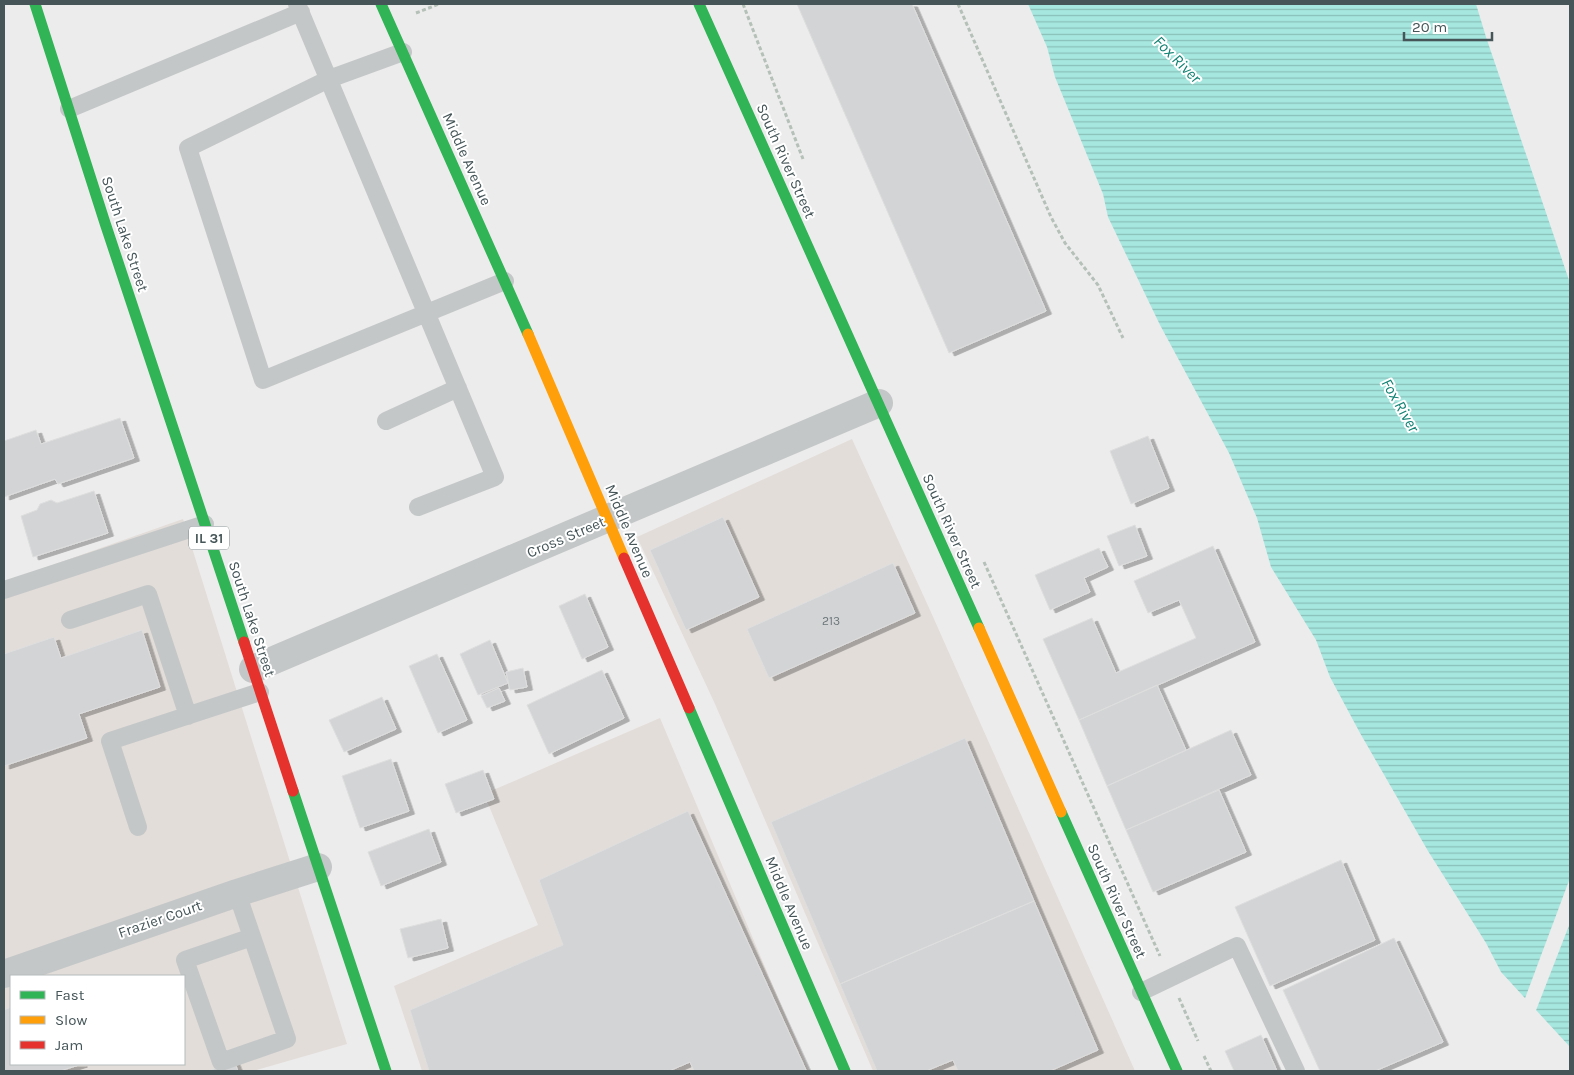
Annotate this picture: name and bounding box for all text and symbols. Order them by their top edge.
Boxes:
scale bar [1404,10,1492,42]
text: 20 m [1412,18,1447,36]
water label: Fox River [1150,32,1206,87]
street label: South River Street [753,101,820,221]
street label: Middle Avenue [438,110,496,208]
street label: South Lake Street [98,174,152,295]
water label: Fox River [1378,375,1424,436]
street label: South River Street [919,471,986,591]
street label: Middle Avenue [601,482,657,580]
street label: Cross Street [524,512,608,562]
road number: IL 31 [189,526,229,550]
street label: South Lake Street [225,559,279,680]
house number: 213 [822,614,840,628]
street label: South River Street [1084,841,1151,961]
street label: Middle Avenue [761,854,817,952]
street label: Frazier Court [116,896,205,942]
legend [10,975,185,1065]
text: Fast [55,986,85,1004]
text: Slow [55,1011,87,1029]
text: Jam [55,1036,83,1054]

